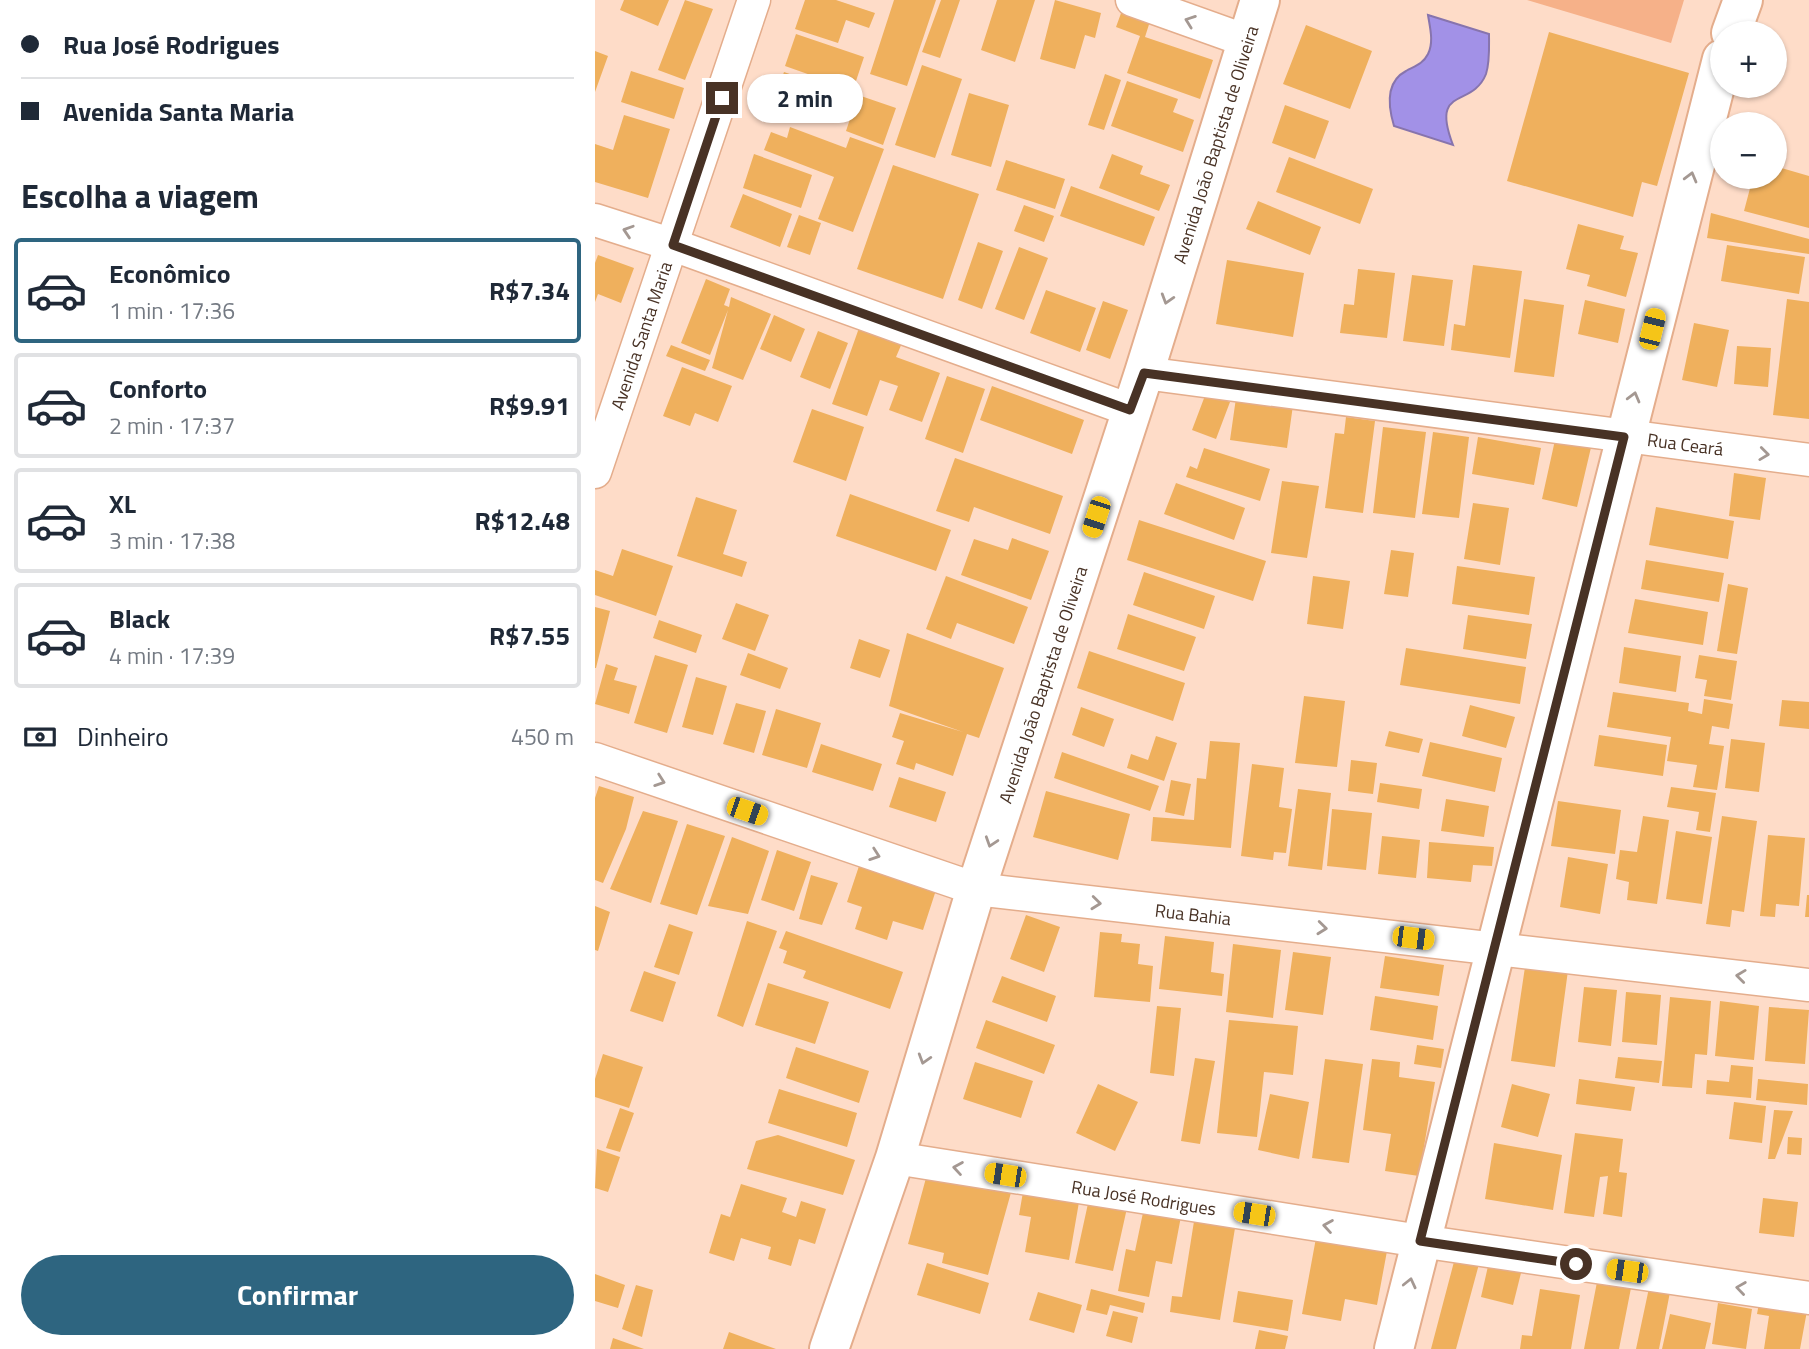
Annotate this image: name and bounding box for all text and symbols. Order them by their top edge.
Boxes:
one-way arrow [1184,15,1196,29]
map controls [1710,21,1787,189]
button: + [1710,21,1787,98]
street label: Avenida João Baptista de Oliveira [1165,22,1265,267]
text: Rua José Rodrigues [63,25,280,64]
callout: 2 min [747,74,862,122]
text: 2 min [777,81,833,116]
route end [706,82,738,114]
text: Avenida Santa Maria [63,92,294,131]
button: − [1710,112,1787,189]
one-way arrow [1683,171,1697,183]
text: Escolha a viagem [21,172,259,220]
one-way arrow [622,224,634,239]
text: Econômico [109,254,231,293]
street label: Avenida Santa Maria [603,258,679,413]
icon: car [25,259,88,322]
text: R$7.34 [489,271,570,310]
text: 1 min · 17:36 [109,293,235,328]
one-way arrow [1161,293,1176,305]
car [1637,306,1668,352]
text: Conforto [109,369,207,408]
icon: car [25,374,88,437]
text: R$9.91 [489,386,570,425]
one-way arrow [1626,391,1640,403]
text: 2 min · 17:37 [109,408,235,443]
street label: Rua Ceará [1646,425,1725,462]
one-way arrow [1759,447,1770,462]
text: XL [109,484,136,523]
icon: car [25,489,88,552]
car [1080,494,1113,540]
text: R$12.48 [474,501,570,540]
text: 3 min · 17:38 [109,523,235,558]
street label: Avenida João Baptista de Oliveira [991,562,1094,807]
text: Black [109,599,170,638]
icon: car [25,604,88,667]
text: R$7.55 [489,616,570,655]
text: 4 min · 17:39 [109,638,235,673]
text: Dinheiro [77,717,169,756]
icon: cash [21,718,59,756]
text: 450 m [511,719,574,754]
one-way arrow [653,773,665,787]
car [724,794,771,828]
one-way arrow [985,835,999,847]
one-way arrow [868,847,880,861]
one-way arrow [1090,895,1102,910]
street label: Rua Bahia [1154,896,1232,932]
one-way arrow [1316,920,1328,935]
car [1391,925,1436,951]
one-way arrow [1735,969,1747,984]
one-way arrow [918,1053,933,1065]
one-way arrow [952,1161,964,1176]
car [983,1161,1028,1189]
street label: Rua José Rodrigues [1070,1173,1218,1222]
car [1232,1200,1277,1228]
one-way arrow [1322,1219,1334,1234]
route start [1560,1248,1592,1280]
button: Confirmar [21,1255,574,1335]
car [1605,1258,1650,1284]
one-way arrow [1402,1277,1416,1289]
one-way arrow [1736,1281,1747,1296]

